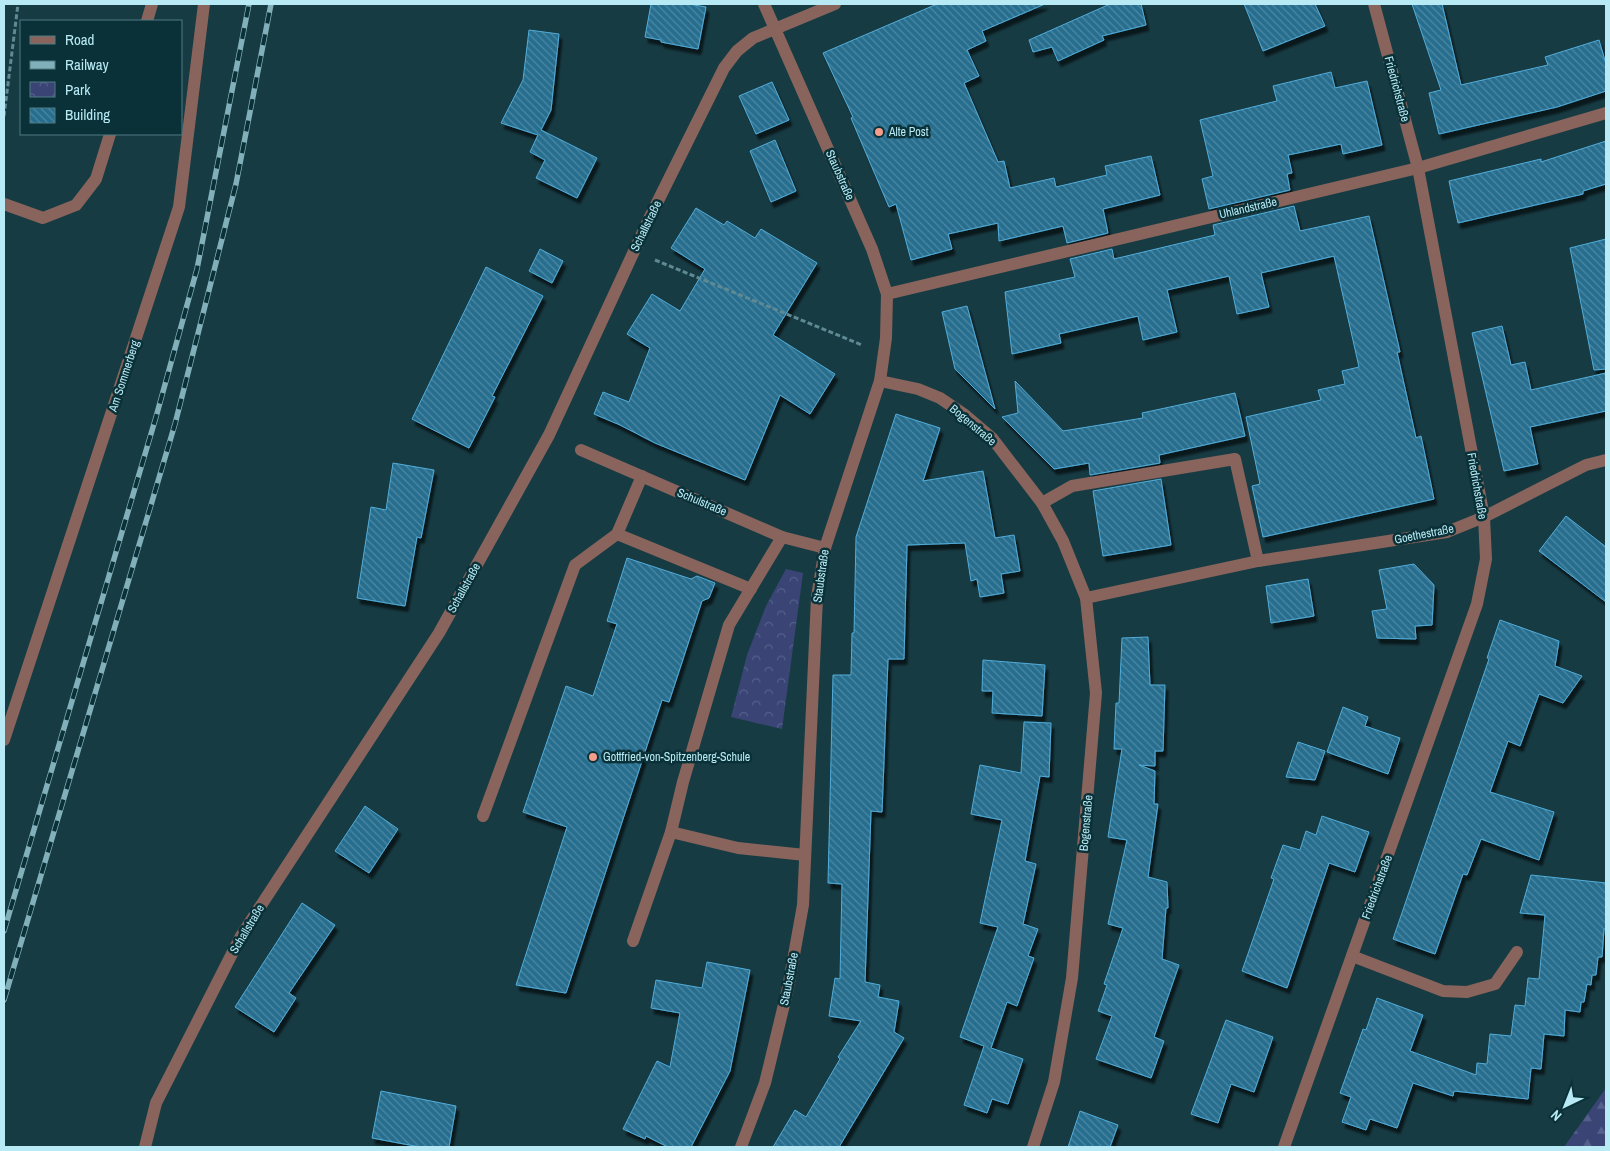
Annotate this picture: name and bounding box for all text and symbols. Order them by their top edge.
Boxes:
legend [20,20,182,135]
text: Road [65,29,94,50]
text: Railway [65,54,110,75]
street label: Friedrichstraße [1381,54,1413,124]
text: Park [65,79,91,100]
text: Building [65,104,110,125]
place label: Alte Post [888,124,929,140]
marker: Alte Post [873,126,885,138]
street label: Staubstraße [822,147,858,203]
street label: Uhlandstraße [1217,194,1279,222]
street label: Schallstraße [627,198,665,254]
street label: Am Sommerberg [105,338,143,415]
street label: Bogenstraße [946,401,1000,449]
street label: Friedrichstraße [1463,451,1491,521]
street label: Schulstraße [675,484,729,520]
street label: Goethestraße [1393,520,1455,548]
street label: Staubstraße [809,548,833,604]
street label: Schallstraße [444,560,484,616]
place label: Gottfried-von-Spitzenberg-Schule [603,749,750,765]
marker: Gottfried-von-Spitzenberg-Schule [587,751,599,763]
street label: Bogenstraße [1076,794,1096,852]
street label: Friedrichstraße [1358,853,1396,921]
street label: Schallstraße [226,901,268,957]
street label: Staubstraße [776,951,802,1007]
north arrow [1540,1081,1590,1131]
text: N [1547,1106,1565,1125]

